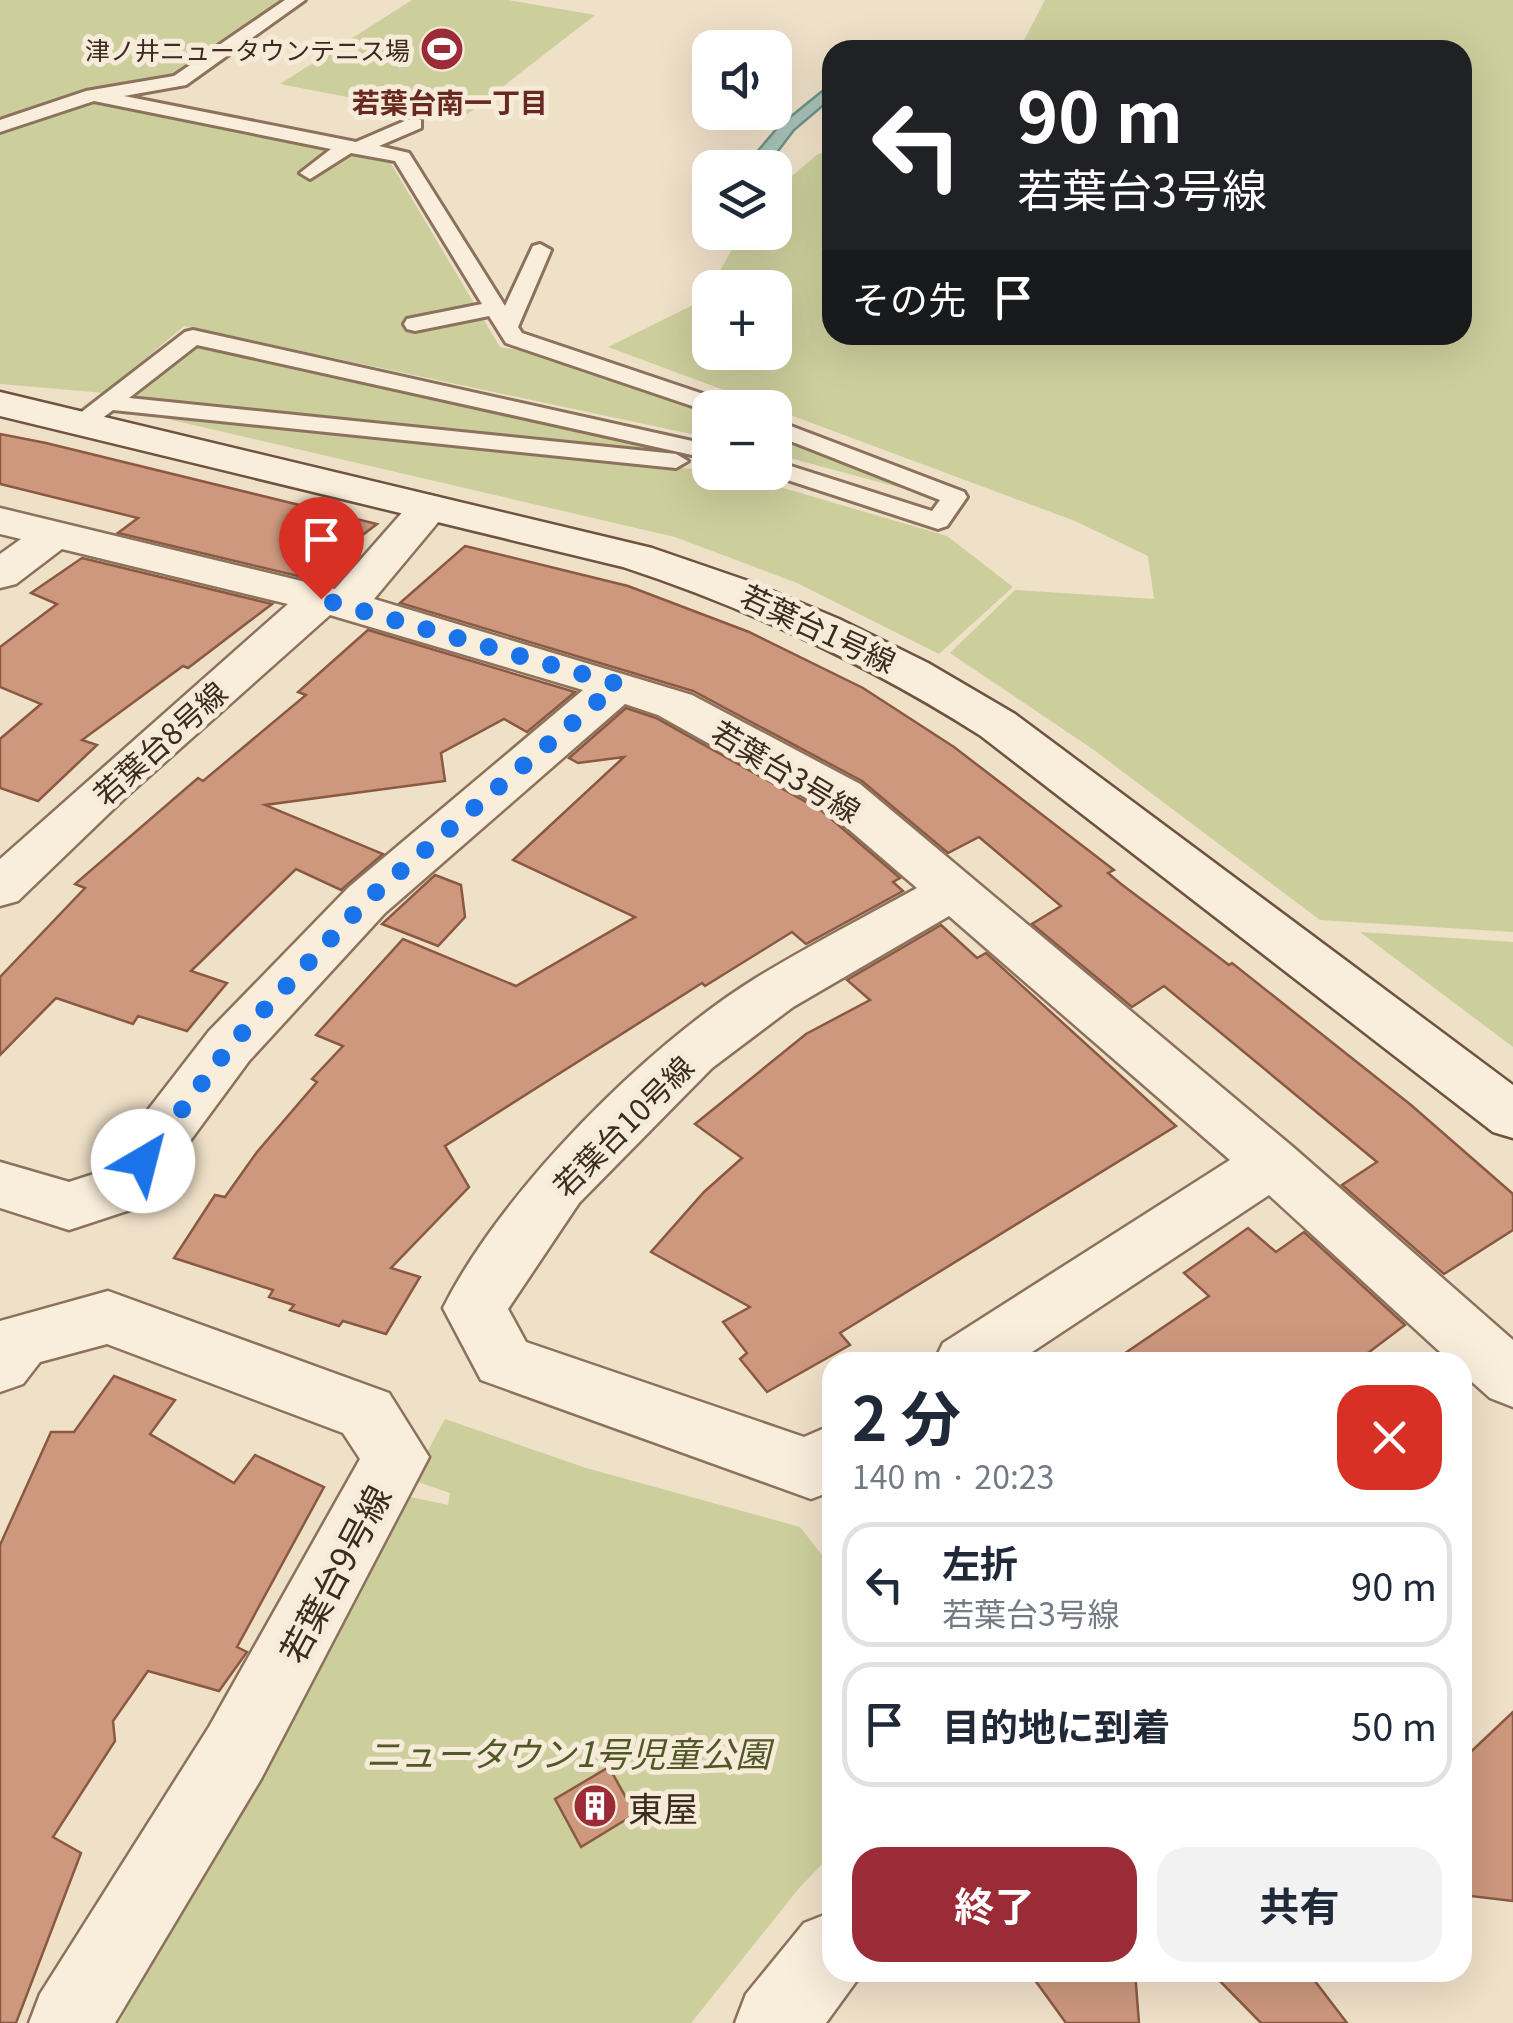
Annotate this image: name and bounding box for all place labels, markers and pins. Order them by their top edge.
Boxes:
sports icon: 津ノ井ニュータウンテニス場 [419,26,465,72]
place label: 津ノ井ニュータウンテニス場 [85,31,410,67]
pin [279,497,364,600]
place label: 東屋 [628,1781,698,1832]
building icon: 東屋 [572,1783,618,1829]

